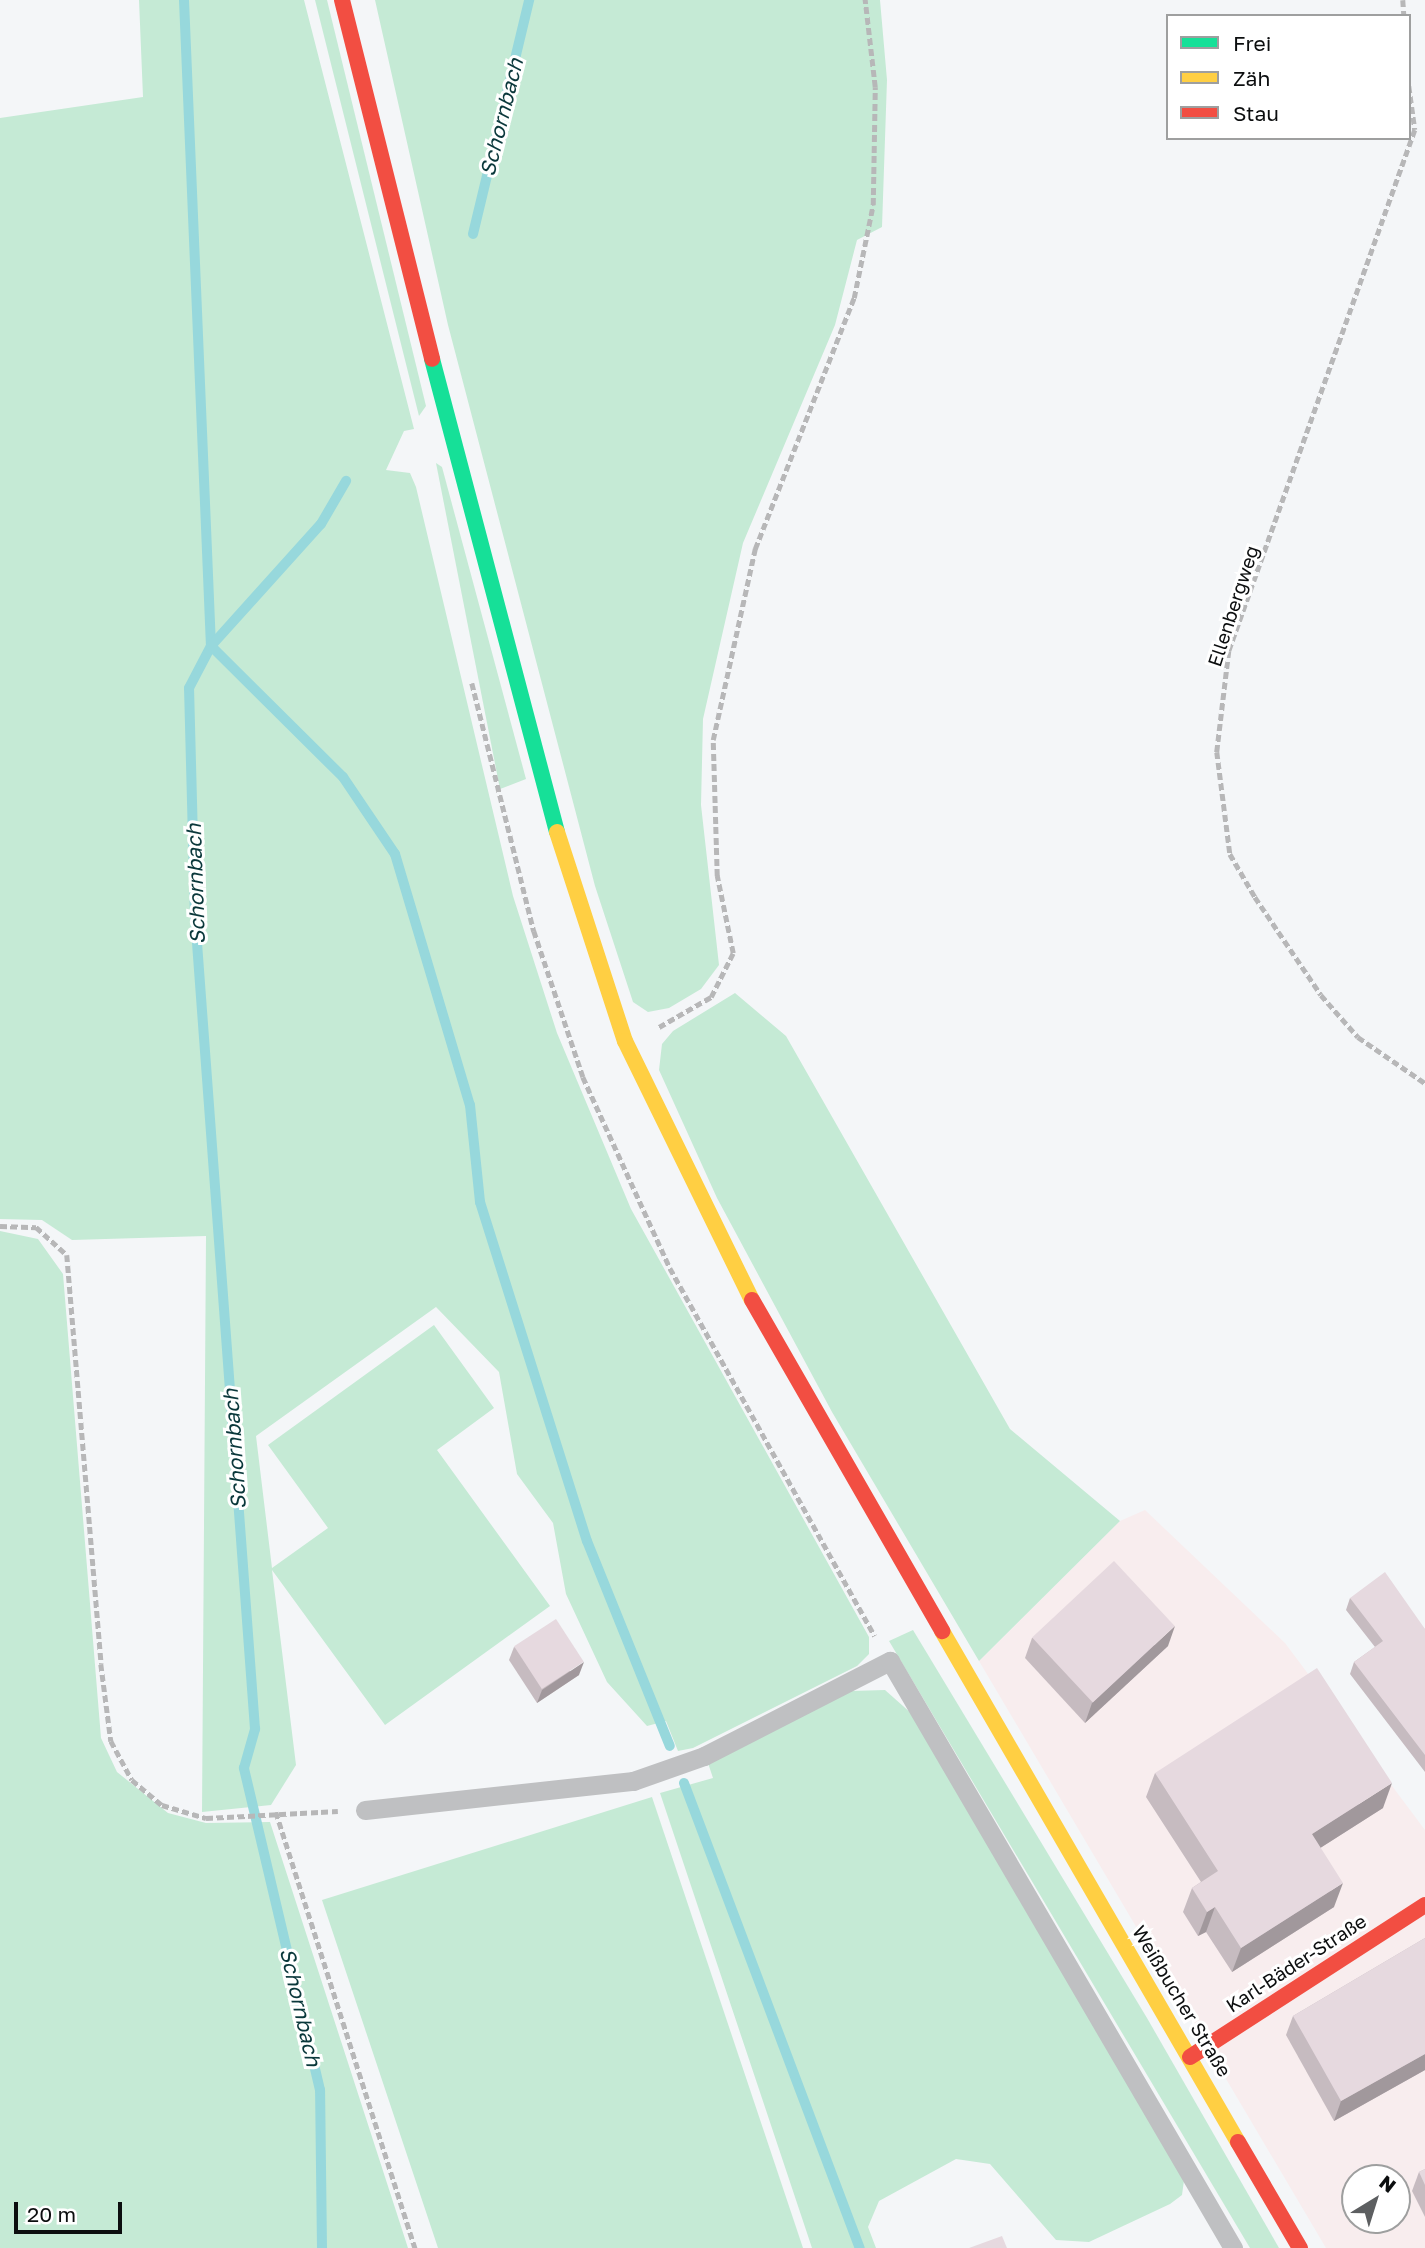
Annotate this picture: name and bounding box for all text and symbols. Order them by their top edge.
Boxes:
legend [1166,14,1411,140]
text: Frei [1233,30,1271,56]
water label: Schornbach [474,55,528,179]
text: Zäh [1233,65,1270,91]
text: Stau [1233,100,1279,126]
street label: Ellenbergweg [1203,543,1263,669]
water label: Schornbach [180,823,210,945]
water label: Schornbach [217,1388,251,1510]
street label: Karl-Bäder-Straße [1222,1909,1370,2017]
street label: Weißbucher Straße [1128,1921,1236,2081]
water label: Schornbach [275,1945,327,2069]
north arrow [1341,2164,1411,2234]
text: N [1375,2170,1401,2197]
scale bar [18,2188,126,2232]
text: 20 m [27,2201,76,2227]

